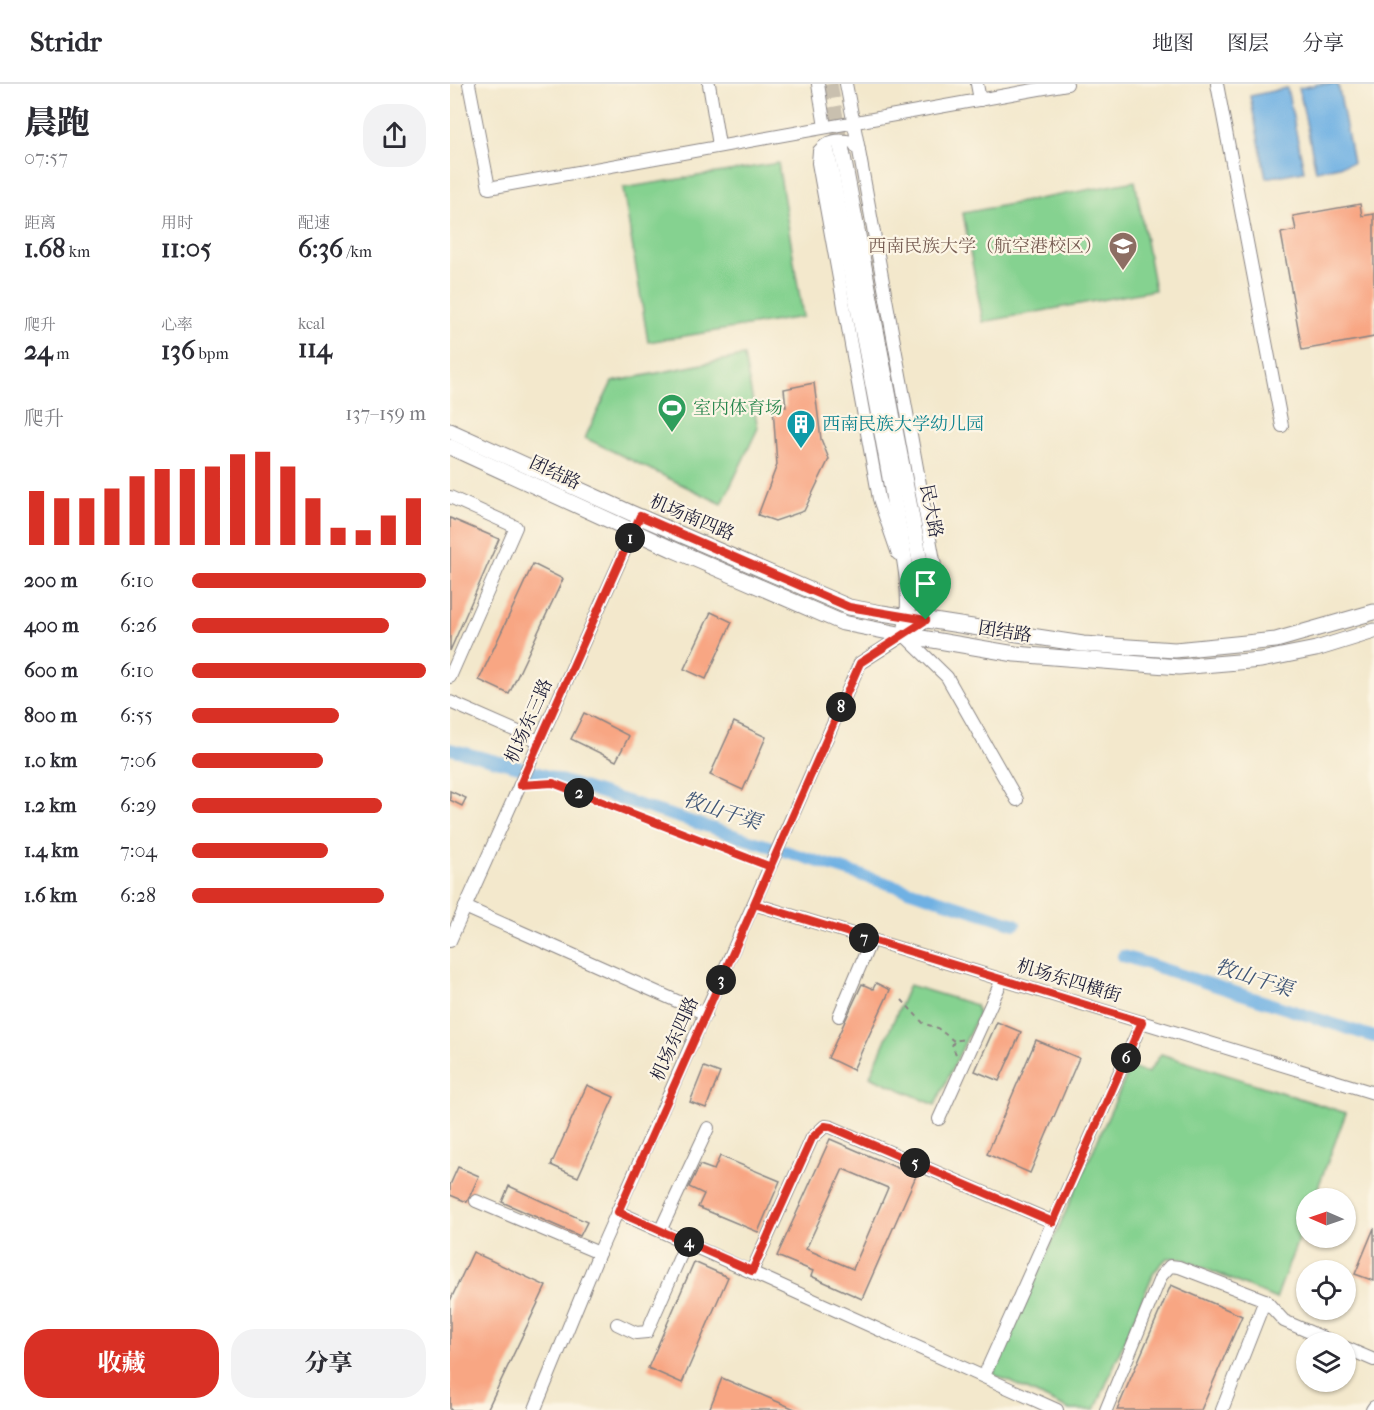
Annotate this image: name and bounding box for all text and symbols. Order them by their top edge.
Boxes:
text: Stridr [30,25,102,58]
text: 地图 [1152,31,1194,55]
text: 图层 [1227,31,1269,55]
text: 分享 [1302,31,1344,55]
text: 晨跑 [24,104,90,143]
button: share [363,104,426,167]
text: 07:57 [24,146,68,169]
text: 距离 [24,213,56,232]
text: 用时 [161,213,193,232]
text: 配速 [298,213,330,232]
school or university icon: 西南民族大学（航空港校区） [1107,230,1139,272]
text: 1.68 [24,233,65,264]
text: 11:05 [161,233,211,264]
text: 6:36 [298,233,343,264]
place label: 西南民族大学（航空港校区） [868,236,1102,257]
text: km [65,242,90,261]
text: /km [343,242,372,261]
text: kcal [298,314,325,333]
text: 爬升 [24,315,56,334]
text: 心率 [161,315,193,334]
text: 114 [298,333,332,364]
text: 24 [24,335,53,366]
text: 136 [161,335,195,366]
text: m [53,344,69,363]
text: bpm [195,344,229,363]
sports icon: 室内体育场 [656,392,688,434]
place label: 室内体育场 [693,398,783,419]
text: 137–159 m [345,402,426,425]
text: 爬升 [24,407,64,430]
building icon: 西南民族大学幼儿园 [785,408,817,450]
place label: 西南民族大学幼儿园 [822,414,984,435]
street label: 团结路 [526,452,584,494]
street label: 民大路 [916,482,946,540]
street label: 机场南四路 [646,491,738,545]
pin: 1 [615,523,645,553]
text: 1 [627,528,633,547]
pin [900,558,951,620]
icon: arrive [909,567,942,600]
text: 200 m [24,569,77,592]
text: 6:10 [120,569,154,592]
text: 400 m [24,614,79,637]
text: 6:26 [120,614,157,637]
street label: 团结路 [977,617,1033,647]
text: 600 m [24,659,78,682]
text: 6:10 [120,659,154,682]
street label: 机场东三路 [501,676,557,766]
pin: 8 [826,692,856,722]
text: 8 [837,697,845,716]
text: 800 m [24,704,77,727]
text: 6:55 [120,704,153,727]
text: 1.0 km [24,749,77,772]
text: 7:06 [120,749,156,772]
pin: 2 [564,778,594,808]
text: 2 [575,783,583,802]
water label: 牧山干渠 [680,788,766,835]
text: 1.2 km [24,794,77,817]
text: 6:29 [120,794,156,817]
text: 1.4 km [24,839,79,862]
text: 7:04 [120,839,157,862]
text: 1.6 km [24,884,77,907]
text: 6:28 [120,884,156,907]
pin: 7 [849,923,879,953]
text: 7 [860,928,868,947]
street label: 机场东四横街 [1014,955,1124,1007]
water label: 牧山干渠 [1212,955,1298,1002]
pin: 3 [706,965,736,995]
text: 3 [718,970,724,989]
street label: 机场东四路 [647,994,703,1084]
pin: 6 [1111,1043,1141,1073]
text: 6 [1122,1048,1130,1067]
pin: 5 [900,1148,930,1178]
text: 5 [912,1153,918,1172]
north arrow [1296,1188,1356,1248]
map controls [1296,1188,1356,1392]
pin: 4 [674,1227,704,1257]
text: 4 [684,1232,694,1251]
button: locate [1296,1260,1356,1320]
button: 收藏 [24,1329,219,1398]
button: 分享 [231,1329,426,1398]
button: layers [1296,1332,1356,1392]

